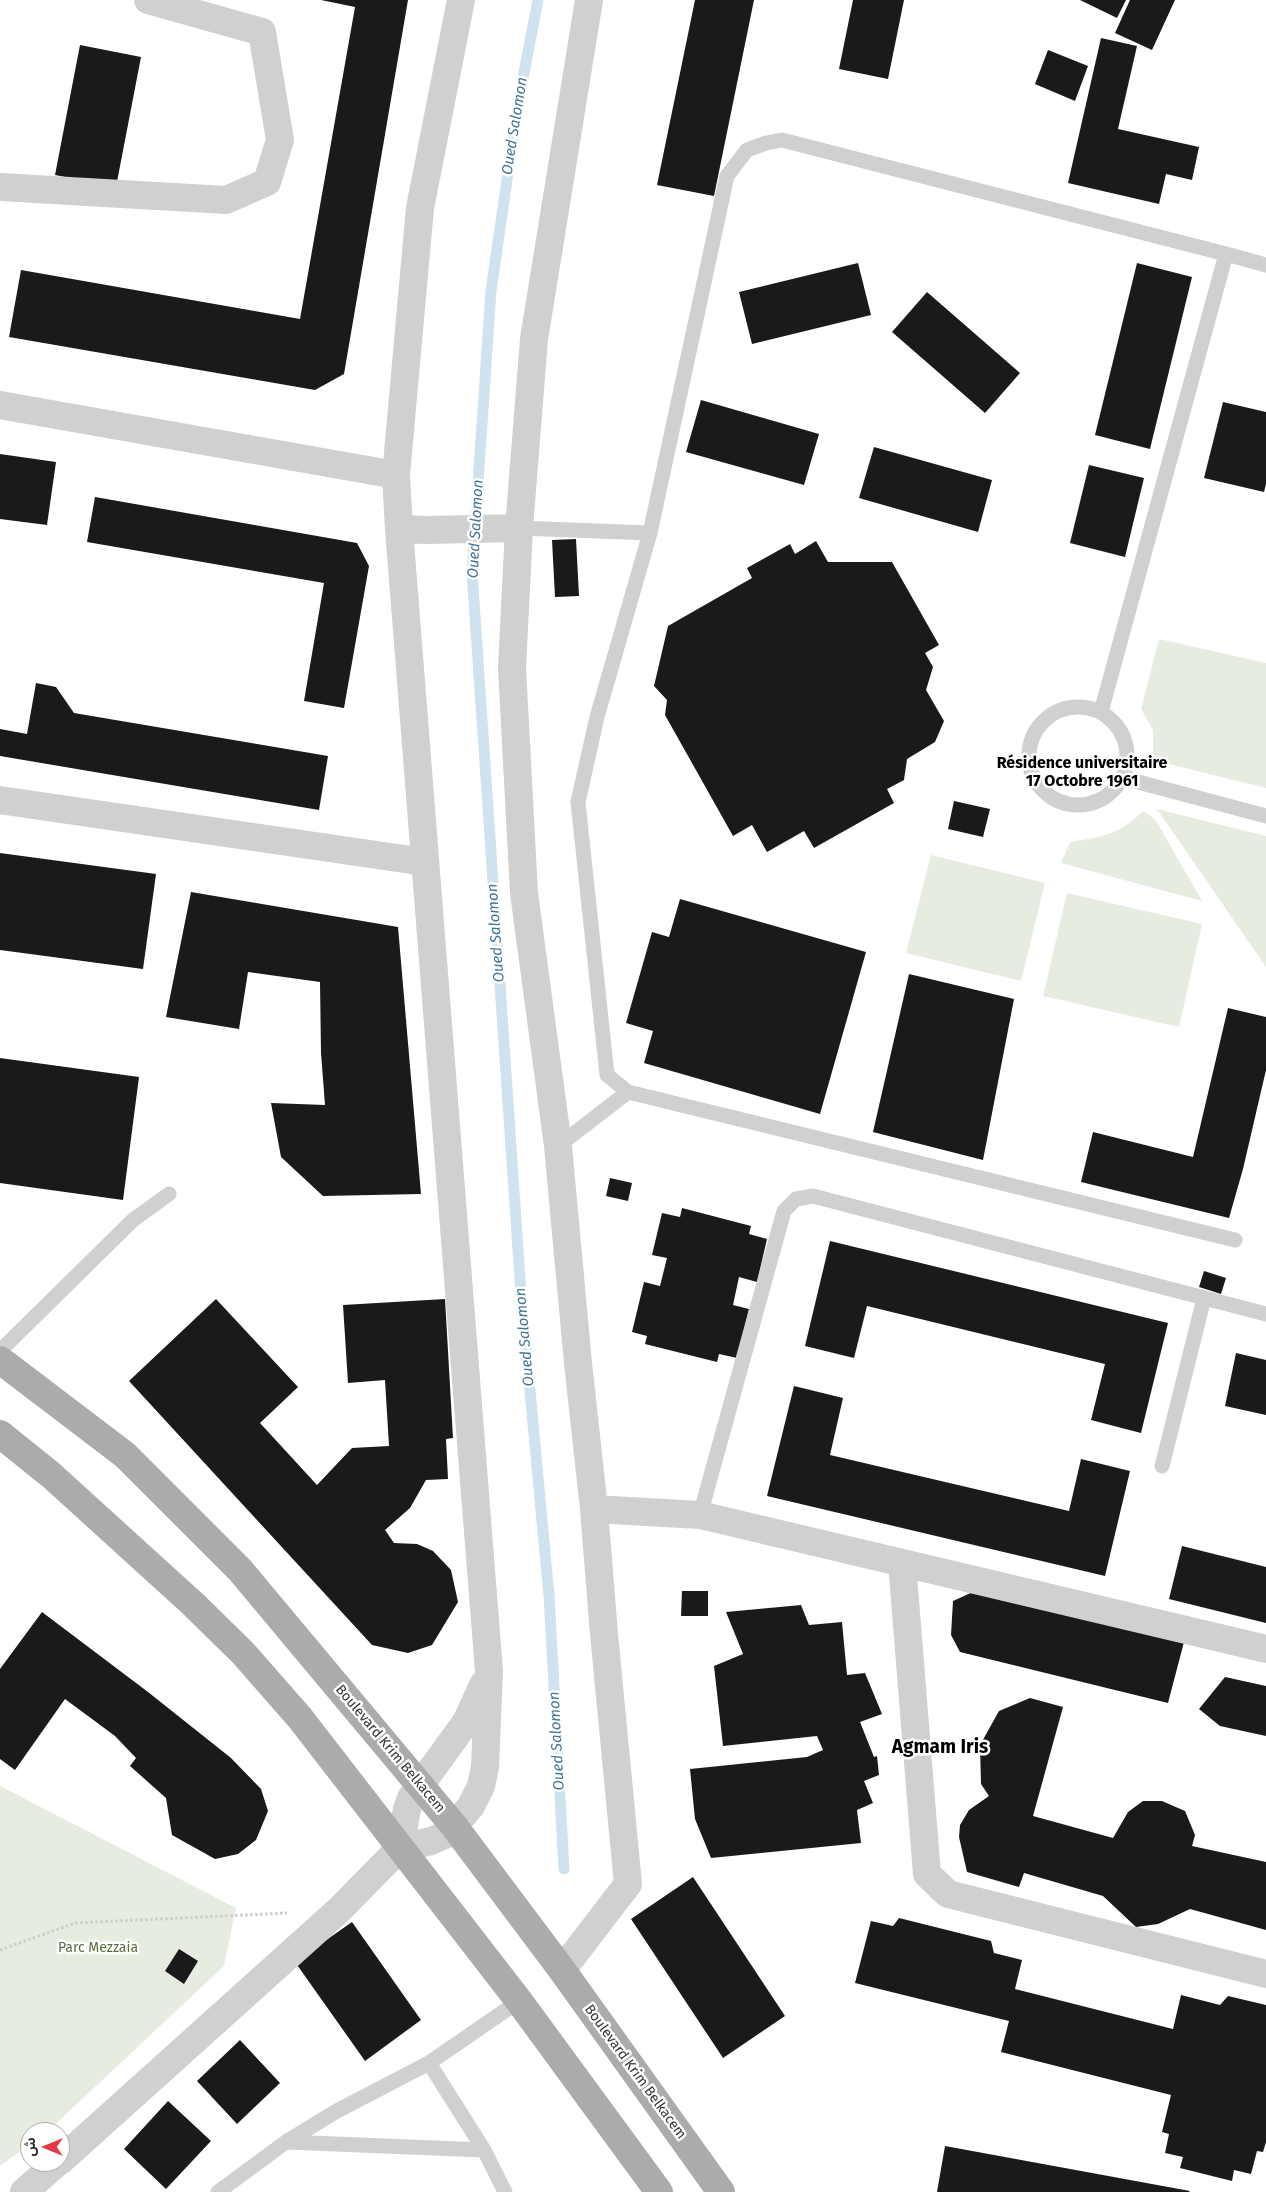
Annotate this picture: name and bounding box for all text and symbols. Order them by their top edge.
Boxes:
water label: Oued Salomon [498,76,532,176]
water label: Oued Salomon [464,479,488,579]
district label: Résidence universitaire 17 Octobre 1961 [997,754,1167,792]
water label: Oued Salomon [484,883,508,983]
water label: Oued Salomon [512,1287,538,1387]
street label: Boulevard Krim Belkacem [332,1682,448,1816]
water label: Oued Salomon [545,1691,569,1791]
district label: Agmam Iris [892,1737,988,1759]
park label: Parc Mezzaia [58,1940,138,1956]
street label: Boulevard Krim Belkacem [581,2002,689,2142]
north arrow [20,2122,70,2172]
text: ش [22,2137,39,2157]

